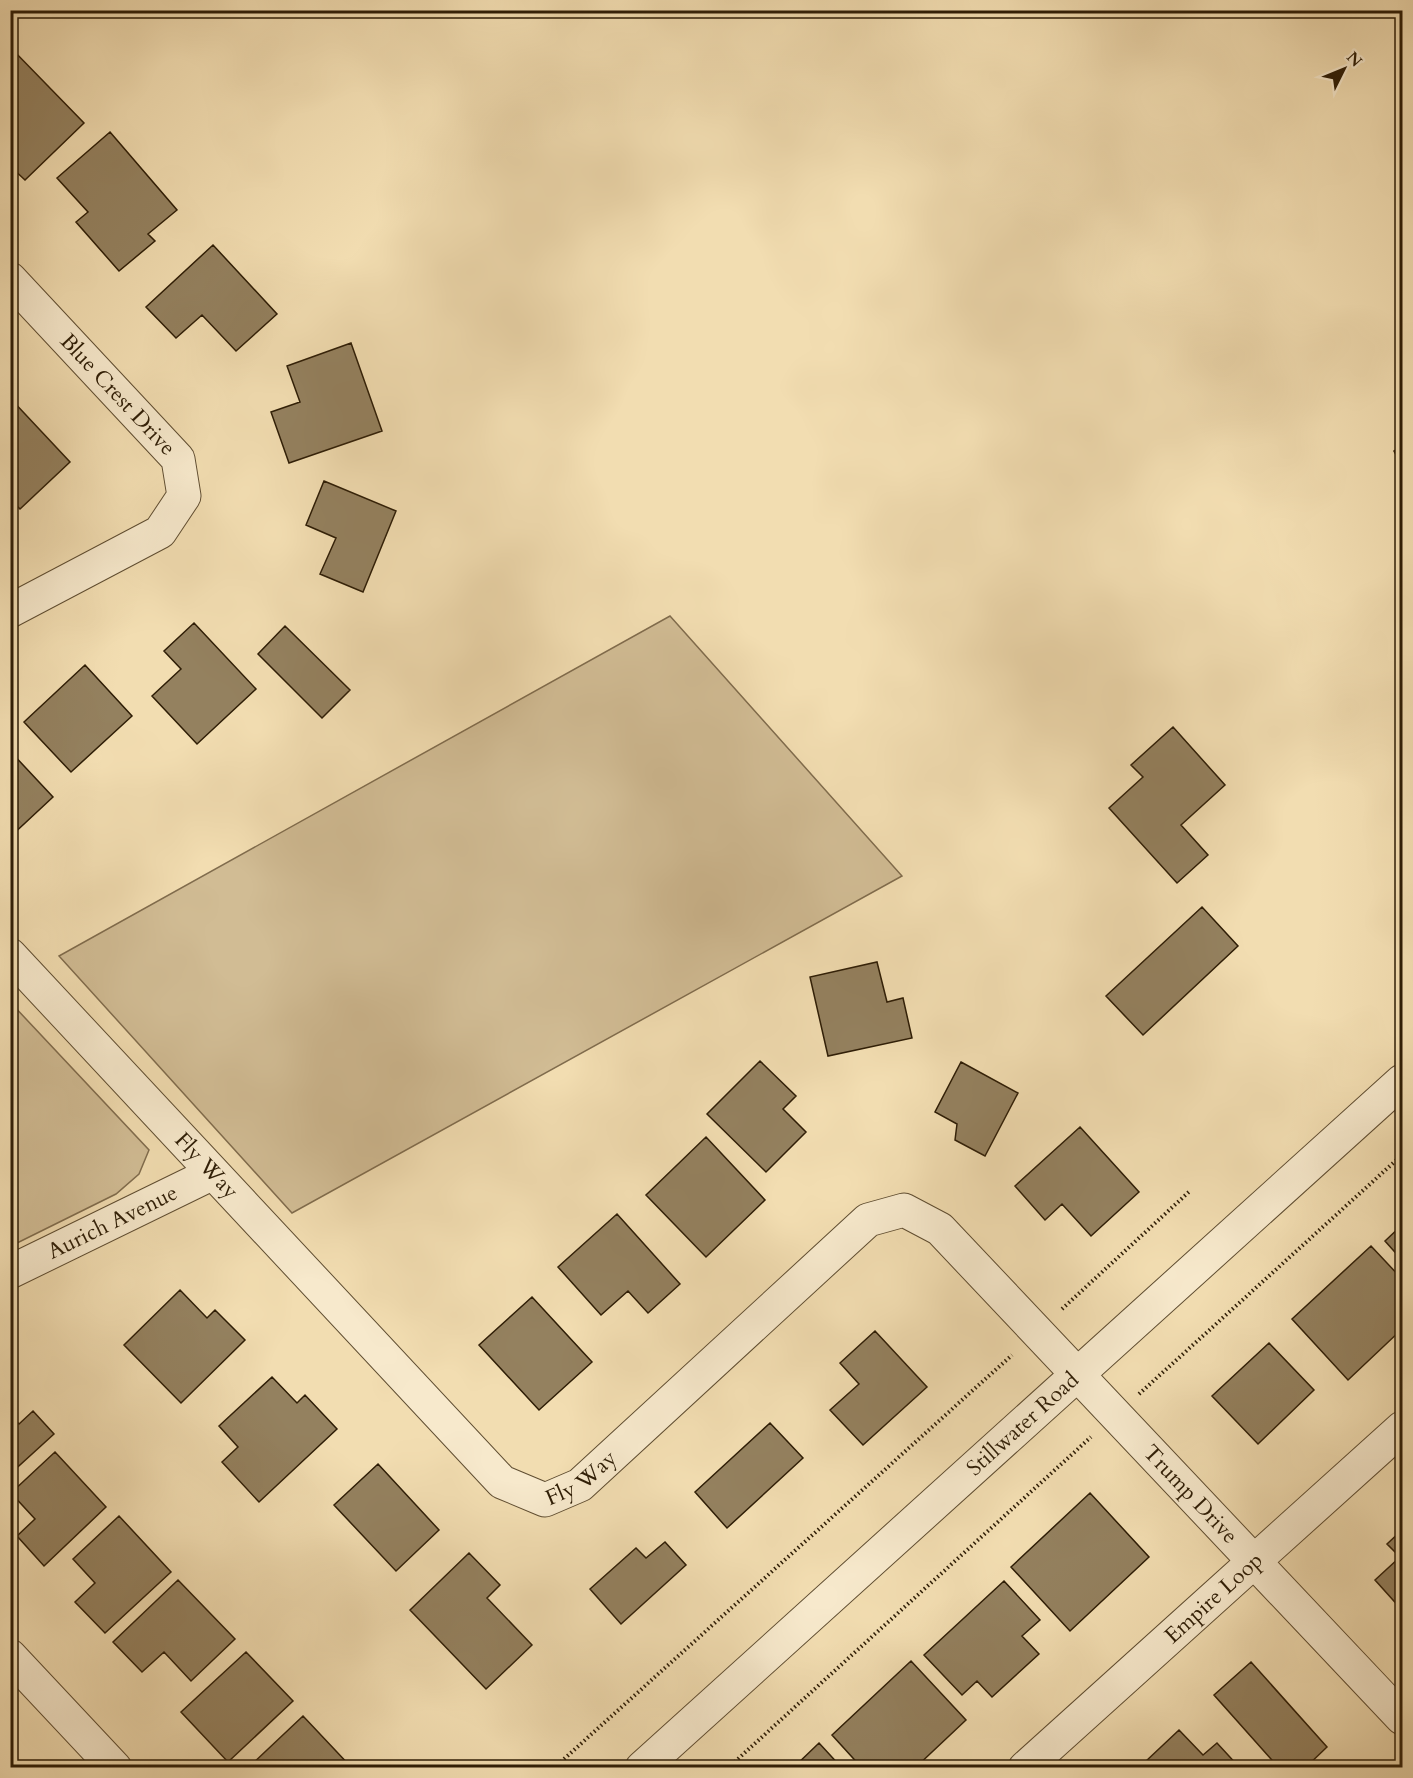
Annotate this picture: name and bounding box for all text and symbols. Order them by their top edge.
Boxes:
north arrow [1314,39,1374,99]
text: N [1341,47,1367,72]
street label: Blue Crest Drive [53,327,182,462]
street label: Fly Way [168,1126,245,1206]
street label: Aurich Avenue [42,1178,183,1267]
street label: Stillwater Road [960,1365,1085,1483]
street label: Trump Drive [1137,1438,1245,1550]
street label: Fly Way [541,1443,623,1513]
street label: Empire Loop [1158,1546,1269,1650]

